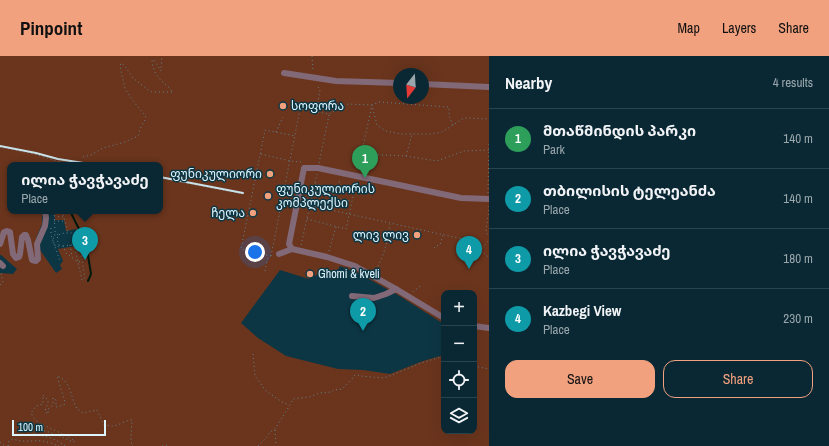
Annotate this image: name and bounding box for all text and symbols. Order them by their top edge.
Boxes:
text: Pinpoint [20,15,82,41]
text: Map [678,19,700,37]
text: Layers [722,19,756,37]
text: Share [778,19,809,37]
north arrow [393,68,429,104]
text: Nearby [505,71,552,94]
text: 4 results [773,74,813,91]
place label: სოფორა [291,98,344,114]
marker: სოფორა [278,101,288,111]
text: მთაწმინდის პარკი [543,120,696,141]
text: 1 [515,130,521,147]
text: 140 m [783,130,813,147]
text: Park [543,141,565,158]
pin: 1 [352,145,378,178]
popup [7,162,163,214]
place label: ფუნიკულიორი [170,166,262,182]
text: ილია ჭავჭავაძე [21,169,149,190]
marker: ფუნიკულიორი [265,169,275,179]
text: თბილისის ტელეანძა [543,180,716,201]
place label: ფუნიკულიორის კომპლექსი [276,181,375,211]
text: Place [21,190,48,207]
text: 2 [515,190,521,207]
text: 140 m [783,190,813,207]
marker: ფუნიკულიორის კომპლექსი [263,191,273,201]
text: Place [543,201,570,218]
place label: ჩელა [211,205,245,221]
marker: ჩელა [248,208,258,218]
pin: 3 [72,227,98,260]
place label: ლივ ლივ [353,227,409,243]
marker: ლივ ლივ [412,230,422,240]
pin: 4 [456,236,482,269]
text: ილია ჭავჭავაძე [543,240,670,261]
your location [245,242,265,262]
text: 3 [515,250,521,267]
text: 180 m [783,250,813,267]
text: Place [543,261,570,278]
place label: Ghomi & kveli [318,266,380,282]
marker: Ghomi & kveli [305,269,315,279]
map controls [441,290,477,434]
button: + [441,290,477,326]
pin: 2 [350,298,376,331]
text: Kazbegi View [543,300,621,321]
text: 4 [515,310,521,327]
text: 230 m [783,310,813,327]
text: Place [543,321,570,338]
button: − [441,326,477,362]
button: Save [505,360,655,398]
button: Share [663,360,813,398]
button: locate [441,362,477,398]
button: layers [441,398,477,434]
scale bar [12,418,106,437]
text: 100 m [18,420,43,434]

